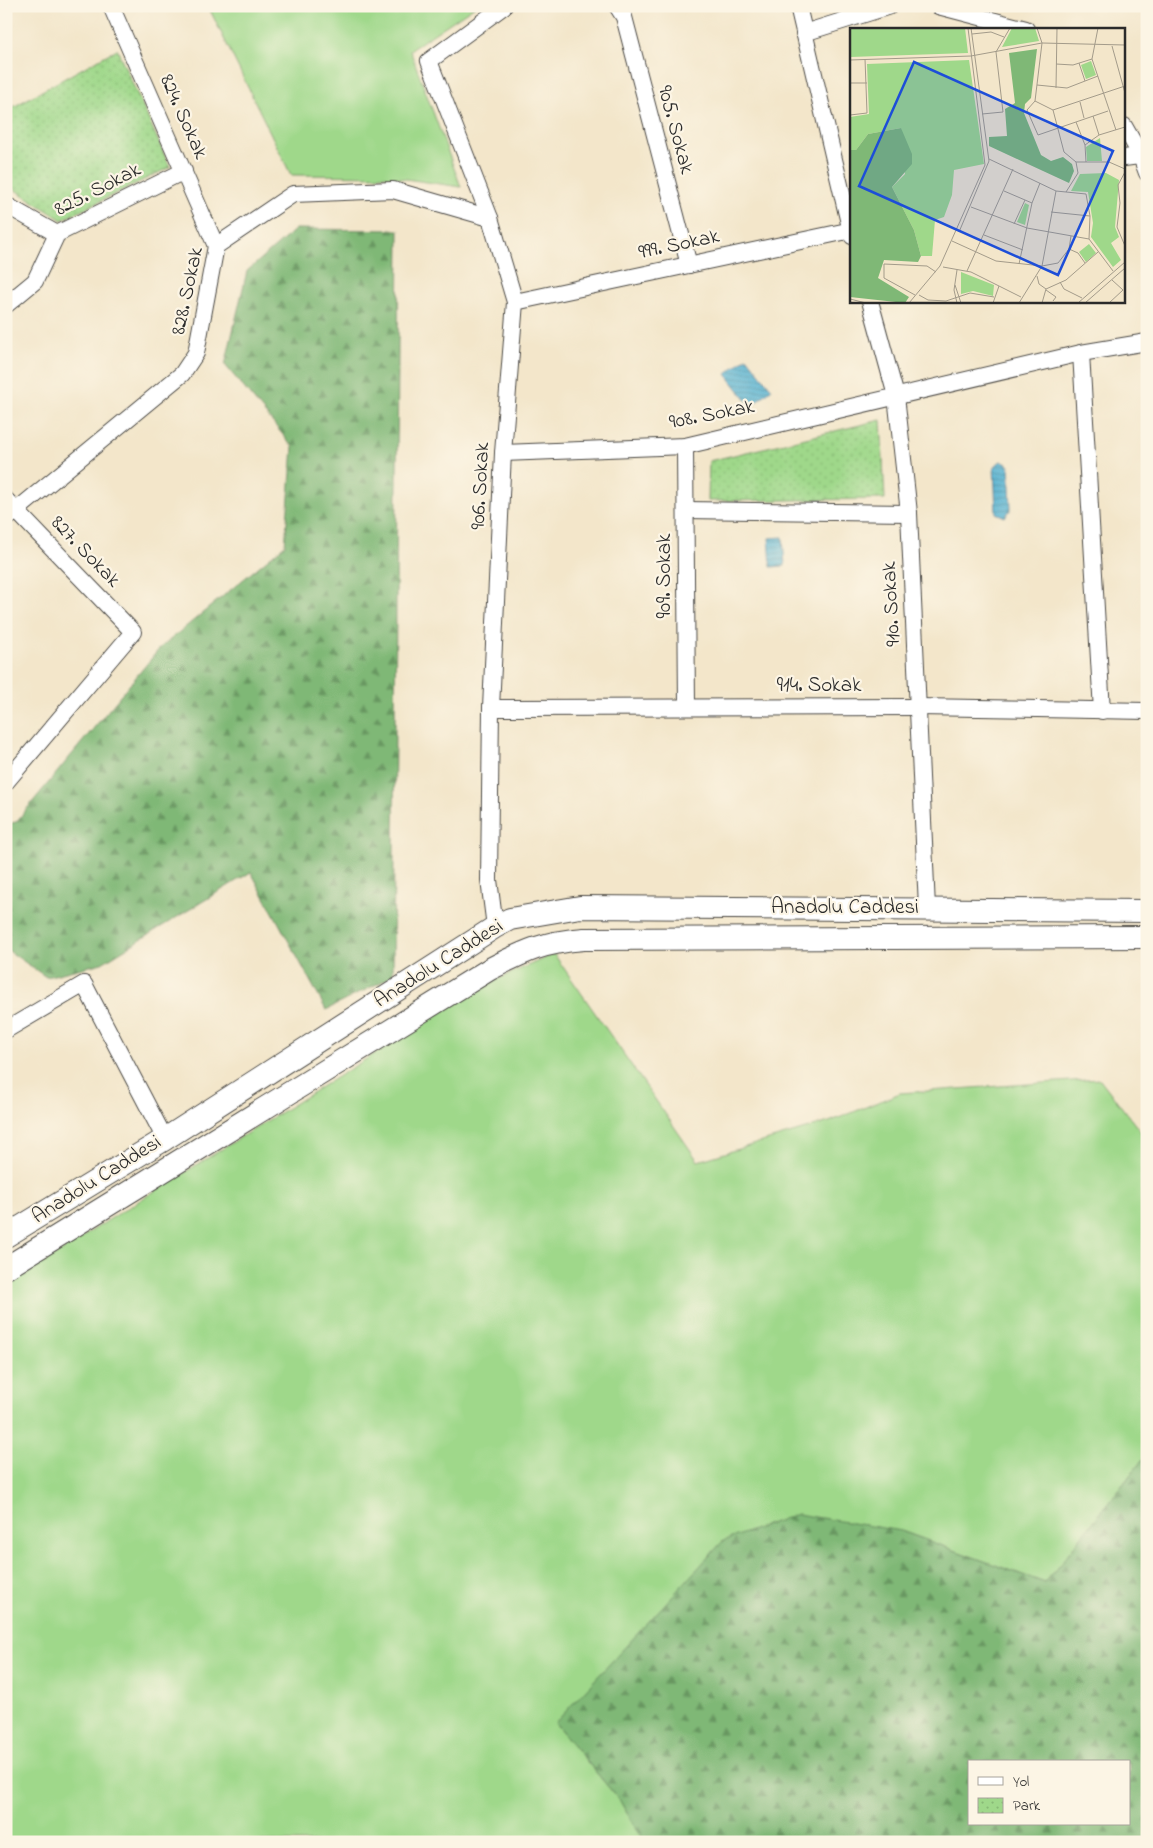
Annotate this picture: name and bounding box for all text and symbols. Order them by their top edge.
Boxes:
inset map [850,28,1126,302]
street label: 824. Sokak [151,70,215,165]
street label: 905. Sokak [649,82,701,178]
street label: 825. Sokak [50,155,147,225]
street label: 999. Sokak [636,222,723,268]
street label: 828. Sokak [164,243,212,338]
street label: 908. Sokak [667,392,758,438]
street label: 906. Sokak [464,441,498,531]
street label: 827. Sokak [43,509,128,595]
street label: 909. Sokak [650,533,680,618]
street label: 910. Sokak [875,560,909,647]
street label: 914. Sokak [777,671,862,701]
street label: Anadolu Caddesi [771,893,919,923]
street label: Anadolu Caddesi [368,912,510,1016]
street label: Anadolu Caddesi [26,1128,168,1232]
legend [968,1760,1130,1826]
text: Yol [1013,1771,1029,1793]
text: Park [1013,1795,1041,1817]

